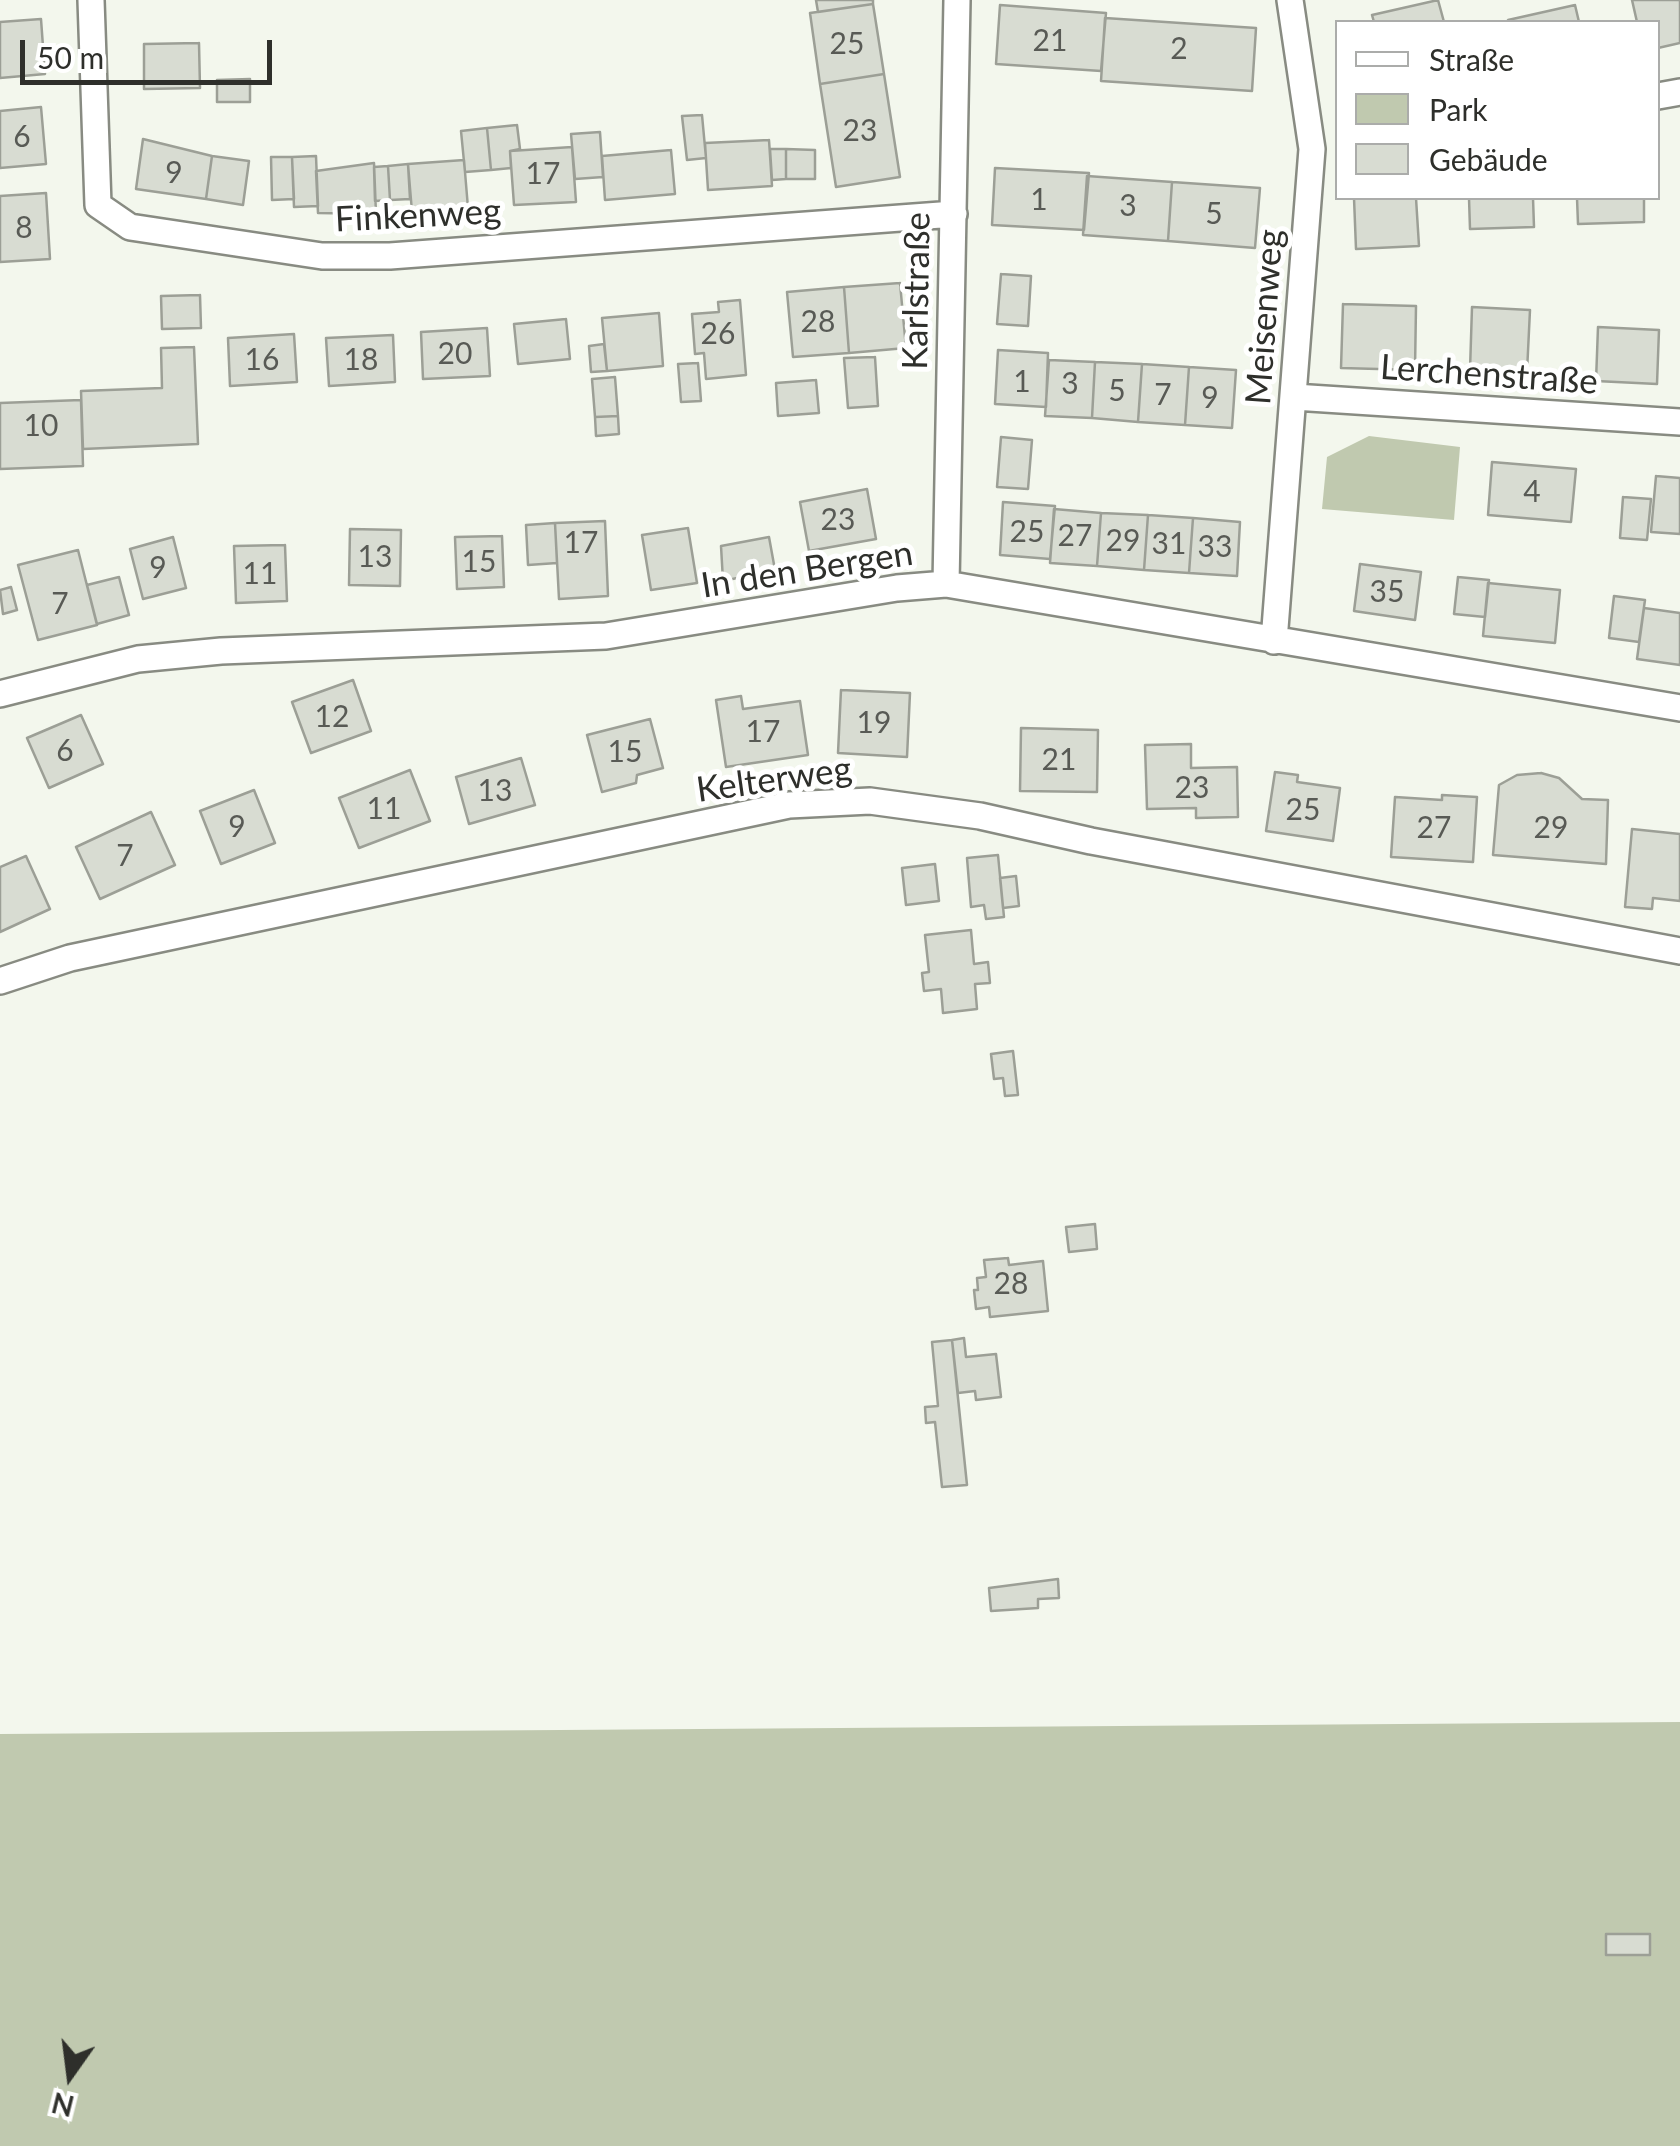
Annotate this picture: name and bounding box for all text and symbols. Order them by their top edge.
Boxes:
scale bar [25,20,278,82]
legend [1335,20,1660,200]
house number: 21 [1033,23,1067,59]
house number: 25 [830,26,864,62]
house number: 2 [1170,31,1188,67]
text: 50 m [37,39,104,75]
text: Straße [1429,41,1514,77]
text: Park [1429,91,1488,127]
house number: 23 [843,113,877,149]
house number: 6 [13,119,31,155]
text: Gebäude [1429,141,1548,177]
house number: 9 [165,155,183,191]
house number: 17 [526,156,560,192]
house number: 1 [1030,182,1048,218]
house number: 3 [1119,188,1137,224]
street label: Finkenweg [334,191,502,241]
house number: 5 [1205,196,1223,232]
house number: 8 [15,210,33,246]
street label: Karlstraße [895,212,939,370]
street label: Meisenweg [1238,228,1292,406]
house number: 28 [801,304,835,340]
house number: 26 [701,316,735,352]
house number: 20 [438,336,472,372]
house number: 16 [245,342,279,378]
house number: 18 [344,342,378,378]
street label: Lerchenstraße [1379,346,1599,404]
house number: 1 [1013,364,1031,400]
house number: 3 [1061,366,1079,402]
house number: 5 [1108,373,1126,409]
house number: 7 [1154,377,1172,413]
house number: 9 [1201,380,1219,416]
house number: 10 [24,408,58,444]
house number: 4 [1523,474,1541,510]
house number: 23 [821,502,855,538]
house number: 25 [1010,514,1044,550]
house number: 27 [1058,518,1092,554]
house number: 29 [1106,523,1140,559]
house number: 17 [564,525,598,561]
house number: 31 [1152,526,1186,562]
house number: 33 [1198,529,1232,565]
street label: In den Bergen [698,533,916,607]
house number: 13 [358,539,392,575]
house number: 15 [462,544,496,580]
house number: 9 [149,550,167,586]
house number: 11 [243,556,277,592]
house number: 35 [1370,574,1404,610]
house number: 7 [51,586,69,622]
house number: 12 [315,699,349,735]
house number: 19 [857,705,891,741]
house number: 17 [746,714,780,750]
house number: 6 [56,733,74,769]
house number: 15 [608,734,642,770]
house number: 21 [1042,742,1076,778]
street label: Kelterweg [694,748,854,812]
house number: 23 [1175,770,1209,806]
house number: 13 [478,773,512,809]
house number: 11 [367,791,401,827]
house number: 25 [1286,792,1320,828]
house number: 9 [228,809,246,845]
house number: 27 [1417,810,1451,846]
house number: 29 [1534,810,1568,846]
house number: 7 [116,838,134,874]
house number: 28 [994,1266,1028,1302]
north arrow [20,2026,120,2126]
text: N [48,2086,77,2124]

